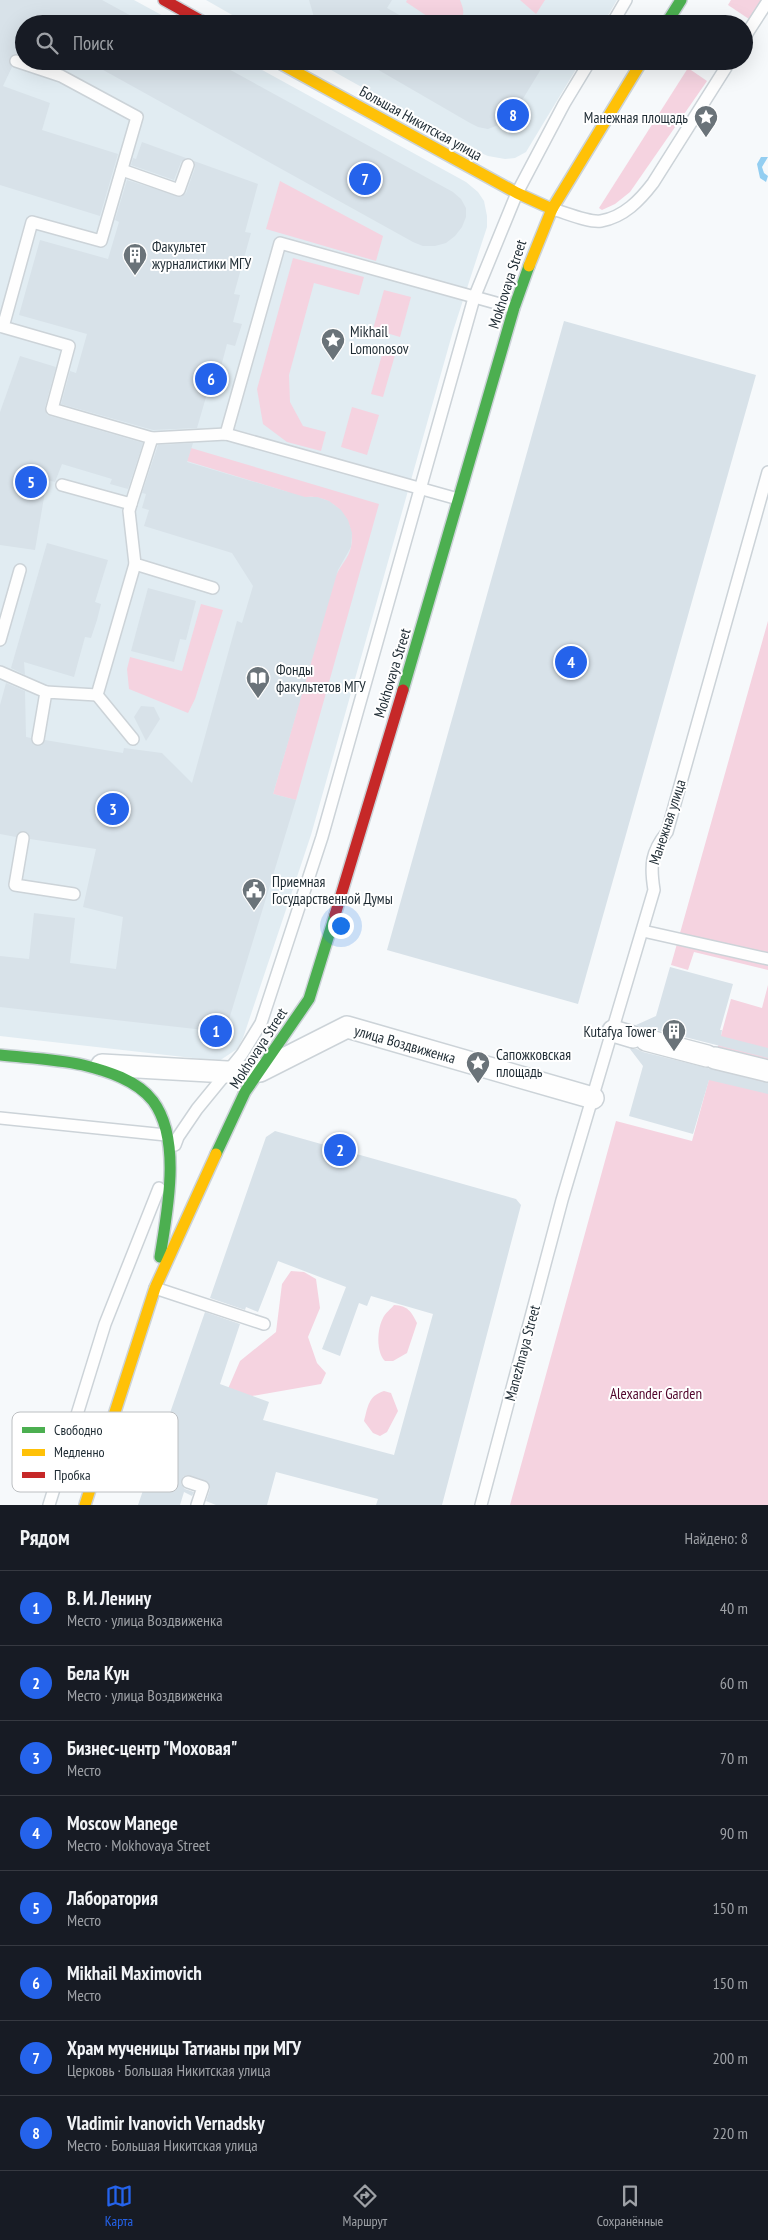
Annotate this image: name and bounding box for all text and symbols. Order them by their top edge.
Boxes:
search box [15,15,753,70]
icon: search [33,29,61,57]
text: Поиск [73,31,114,55]
street label: Большая Никитская улица [356,81,486,165]
pin: 8 [497,96,529,134]
place icon: Манежная площадь [693,104,719,138]
place label: Манежная площадь [584,108,688,127]
pin: 7 [349,160,381,198]
place label: Факультет журналистики МГУ [152,237,252,273]
street label: Mokhovaya Street [484,237,530,331]
building icon: Факультет журналистики МГУ [122,242,148,276]
place label: Mikhail Lomonosov [350,322,409,358]
place icon: Mikhail Lomonosov [320,327,346,361]
pin: 6 [195,360,227,398]
pin: 5 [15,463,47,501]
street label: Mokhovaya Street [369,626,415,720]
pin: 4 [555,643,587,681]
place label: Фонды факультетов МГУ [276,660,366,696]
library icon: Фонды факультетов МГУ [245,665,271,699]
street label: Манежная улица [644,777,690,867]
pin: 3 [97,790,129,828]
place label: Приемная Государственной Думы [272,872,393,908]
public building icon: Приемная Государственной Думы [241,877,267,911]
your location [328,913,354,939]
street label: Mokhovaya Street [225,1004,291,1092]
pin: 1 [200,1012,232,1050]
building icon: Kutafya Tower [661,1018,687,1052]
street label: улица Воздвиженка [352,1020,458,1068]
place label: Kutafya Tower [583,1022,657,1041]
place label: Сапожковская площадь [496,1045,571,1081]
place icon: Сапожковская площадь [465,1050,491,1084]
pin: 2 [324,1131,356,1169]
street label: Manezhnaya Street [500,1303,544,1403]
park label: Alexander Garden [610,1384,702,1403]
legend [12,1412,178,1492]
text: Свободно [54,1421,102,1439]
text: Медленно [54,1443,105,1461]
text: Пробка [54,1466,91,1484]
text: Рядом [20,1524,70,1551]
text: Найдено: 8 [685,1528,748,1548]
text: В. И. Ленину [67,1586,151,1610]
text: 1 [32,1598,40,1618]
text: 40 m [720,1598,748,1618]
text: Место · улица Воздвиженка [67,1610,223,1630]
text: Бела Кун [67,1661,130,1685]
text: 2 [32,1673,40,1693]
text: 60 m [720,1673,748,1693]
text: Место · улица Воздвиженка [67,1685,223,1705]
text: Бизнес-центр "Моховая" [67,1736,237,1760]
text: 3 [32,1748,40,1768]
text: 70 m [720,1748,748,1768]
text: Место [67,1760,101,1780]
text: Moscow Manege [67,1811,178,1835]
text: 4 [32,1823,40,1843]
text: 90 m [720,1823,748,1843]
text: Место · Mokhovaya Street [67,1835,210,1855]
text: Лаборатория [67,1886,158,1910]
text: 5 [32,1898,40,1918]
text: 150 m [713,1898,748,1918]
text: Место [67,1910,101,1930]
text: Mikhail Maximovich [67,1961,202,1985]
text: 6 [32,1973,40,1993]
text: 150 m [713,1973,748,1993]
text: Место [67,1985,101,2005]
text: Храм мученицы Татианы при МГУ [67,2036,301,2060]
text: 7 [32,2048,40,2068]
text: 200 m [713,2048,748,2068]
text: Церковь · Большая Никитская улица [67,2060,271,2080]
text: Vladimir Ivanovich Vernadsky [67,2111,265,2135]
text: 8 [32,2123,40,2143]
text: 220 m [713,2123,748,2143]
text: Место · Большая Никитская улица [67,2135,258,2155]
tab: Карта [105,2182,133,2230]
tab: Маршрут [343,2182,387,2230]
tab: Сохранённые [597,2182,663,2230]

